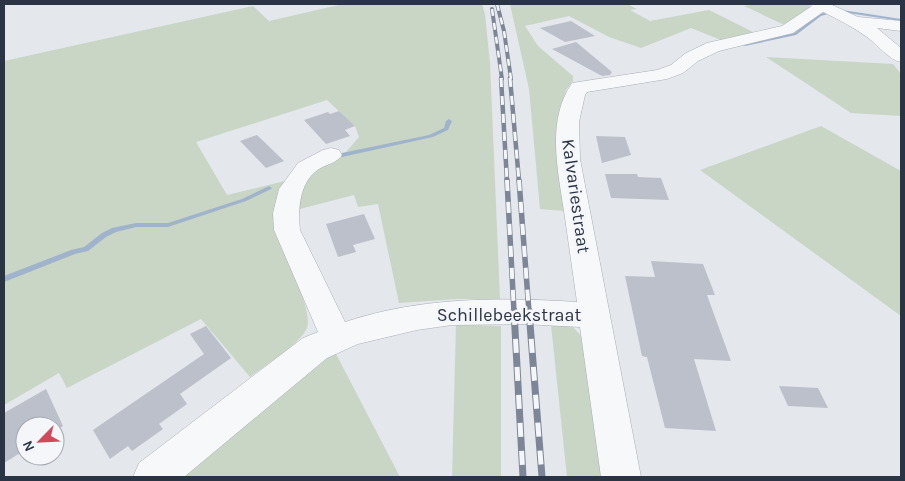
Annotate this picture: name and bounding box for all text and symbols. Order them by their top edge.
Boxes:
street label: Kalvariestraat [557,137,595,255]
street label: Schillebeekstraat [437,304,581,326]
north arrow [15,416,65,466]
text: N [19,438,38,454]

